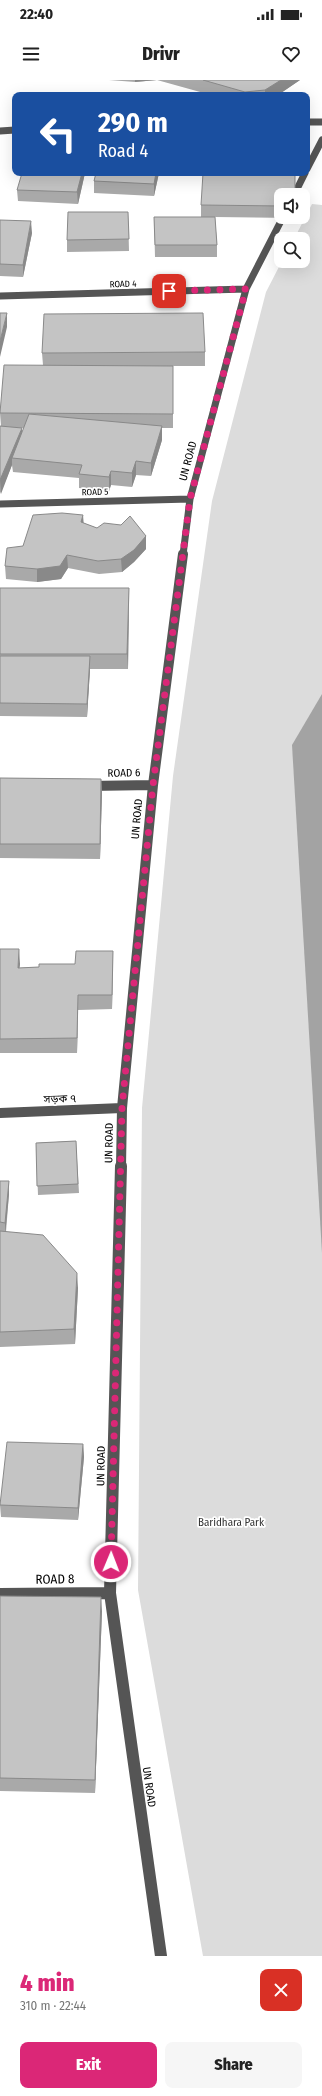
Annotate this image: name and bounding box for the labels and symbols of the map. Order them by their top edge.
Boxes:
pin [152,274,186,308]
street label: ROAD 4 [109,279,137,289]
street label: UN ROAD [176,440,200,482]
street label: ROAD 5 [82,487,108,497]
street label: ROAD 6 [107,766,141,780]
street label: UN ROAD [129,798,145,840]
street label: সড়ক ৭ [42,1092,77,1106]
street label: UN ROAD [102,1123,116,1163]
street label: UN ROAD [94,1446,108,1486]
park label: Baridhara Park [198,1516,265,1529]
position arrow [90,1541,132,1583]
street label: ROAD 8 [35,1571,75,1587]
street label: UN ROAD [140,1766,158,1808]

